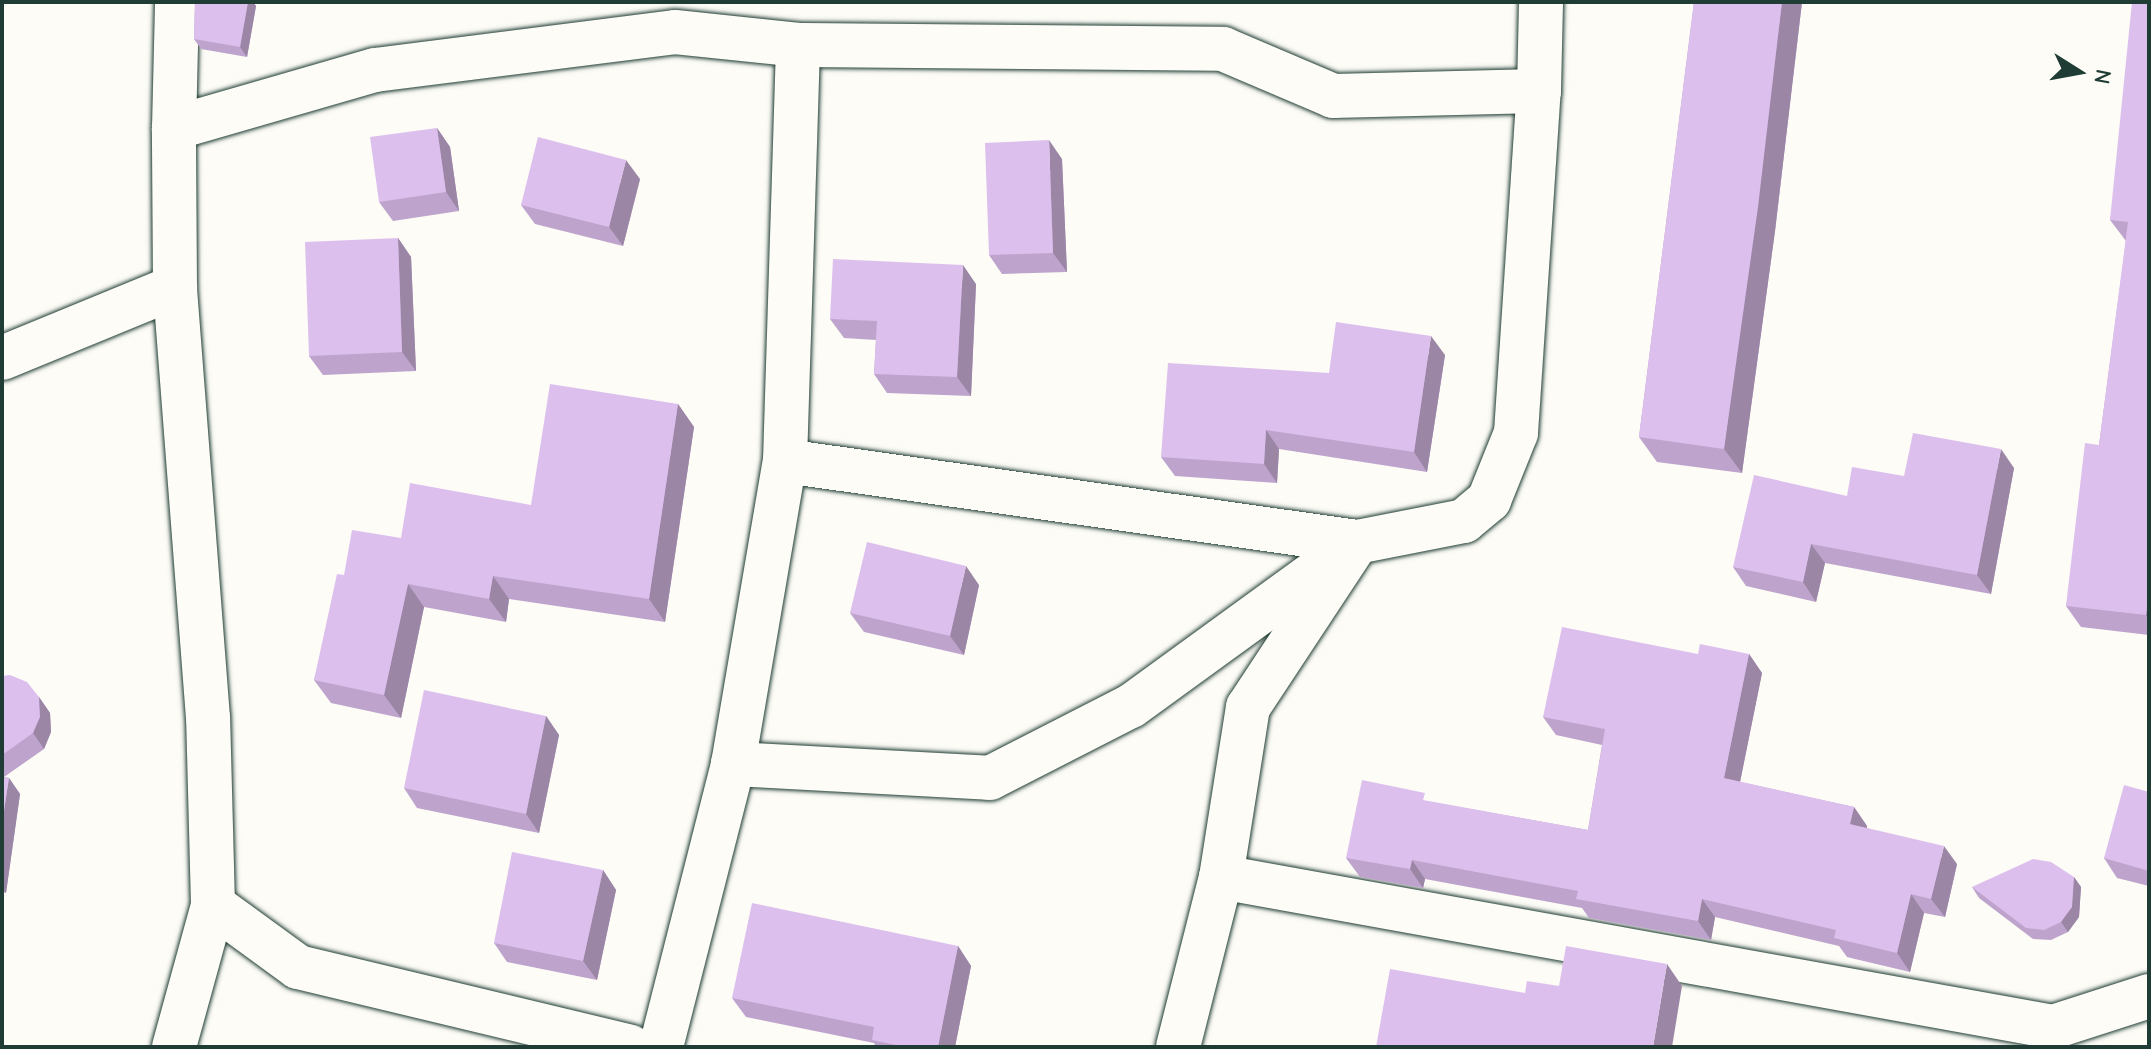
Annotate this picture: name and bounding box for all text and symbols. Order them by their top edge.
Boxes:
north arrow [2039,32,2119,112]
text: N [2088,67,2117,86]

